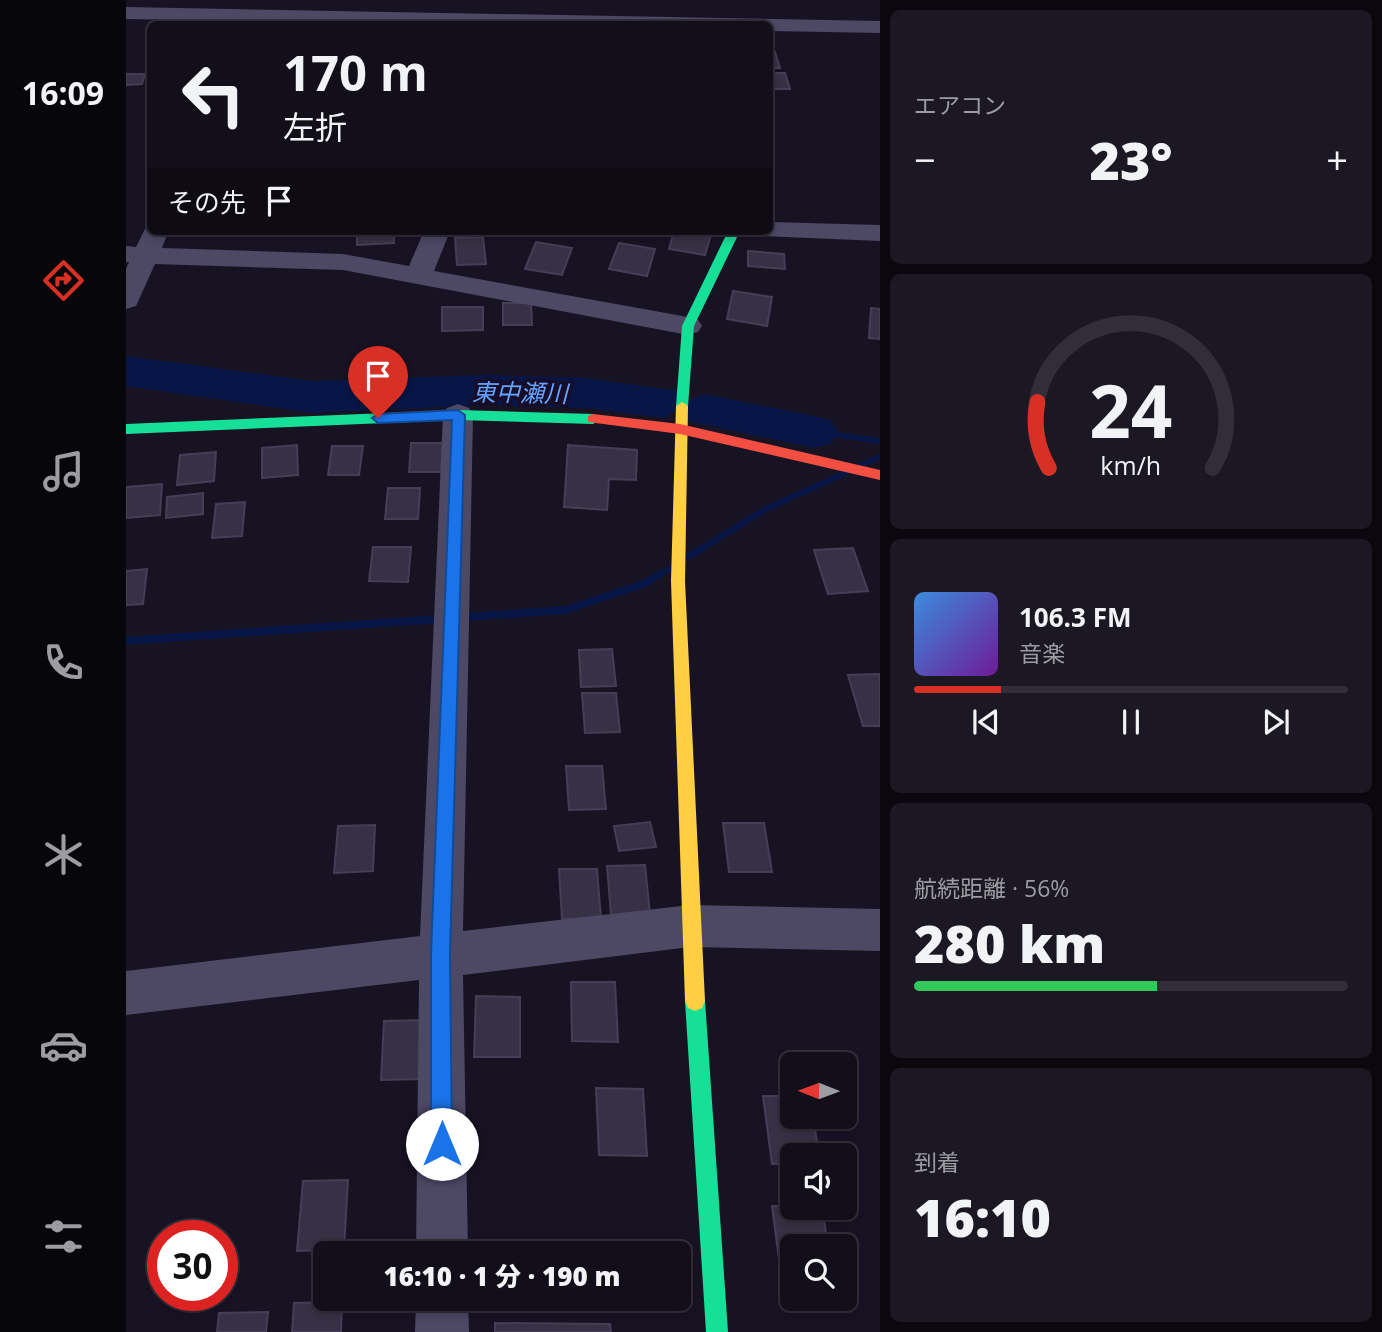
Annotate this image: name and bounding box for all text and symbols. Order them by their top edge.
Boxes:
text: 170 m [283,39,428,105]
icon: left [168,49,259,140]
text: 16:09 [22,71,104,114]
text: エアコン [914,89,1006,121]
text: 左折 [283,105,347,148]
text: 23° [1090,124,1172,195]
text: − [914,133,936,185]
text: + [1326,133,1348,185]
icon: arrive [260,182,298,220]
text: その先 [168,184,246,220]
icon: directions [39,256,88,305]
pin [348,346,408,418]
icon: arrive [359,357,397,395]
text: 24 [1089,360,1173,459]
water label: 東中瀬川 [472,375,571,409]
icon: music [39,447,88,496]
text: km/h [1101,447,1161,481]
text: 106.3 FM [1019,599,1131,635]
text: 音楽 [1019,637,1065,669]
icon: phone [39,638,88,687]
icon: previous [967,703,1005,741]
icon: pause [1112,703,1150,741]
icon: next [1257,703,1295,741]
icon: climate [39,830,88,879]
text: 航続距離 · 56% [914,872,1069,904]
text: 280 km [914,907,1105,978]
icon: car [39,1021,88,1070]
north arrow [780,1052,858,1129]
map controls [780,1052,857,1311]
position arrow [405,1107,479,1181]
button: sound [780,1143,857,1220]
text: 到着 [914,1146,960,1178]
text: 16:10 [914,1181,1051,1252]
icon: filters [39,1212,88,1261]
speed limit sign: 30 [147,1220,238,1311]
button: search [780,1234,857,1311]
text: 16:10 · 1 分 · 190 m [384,1258,620,1294]

